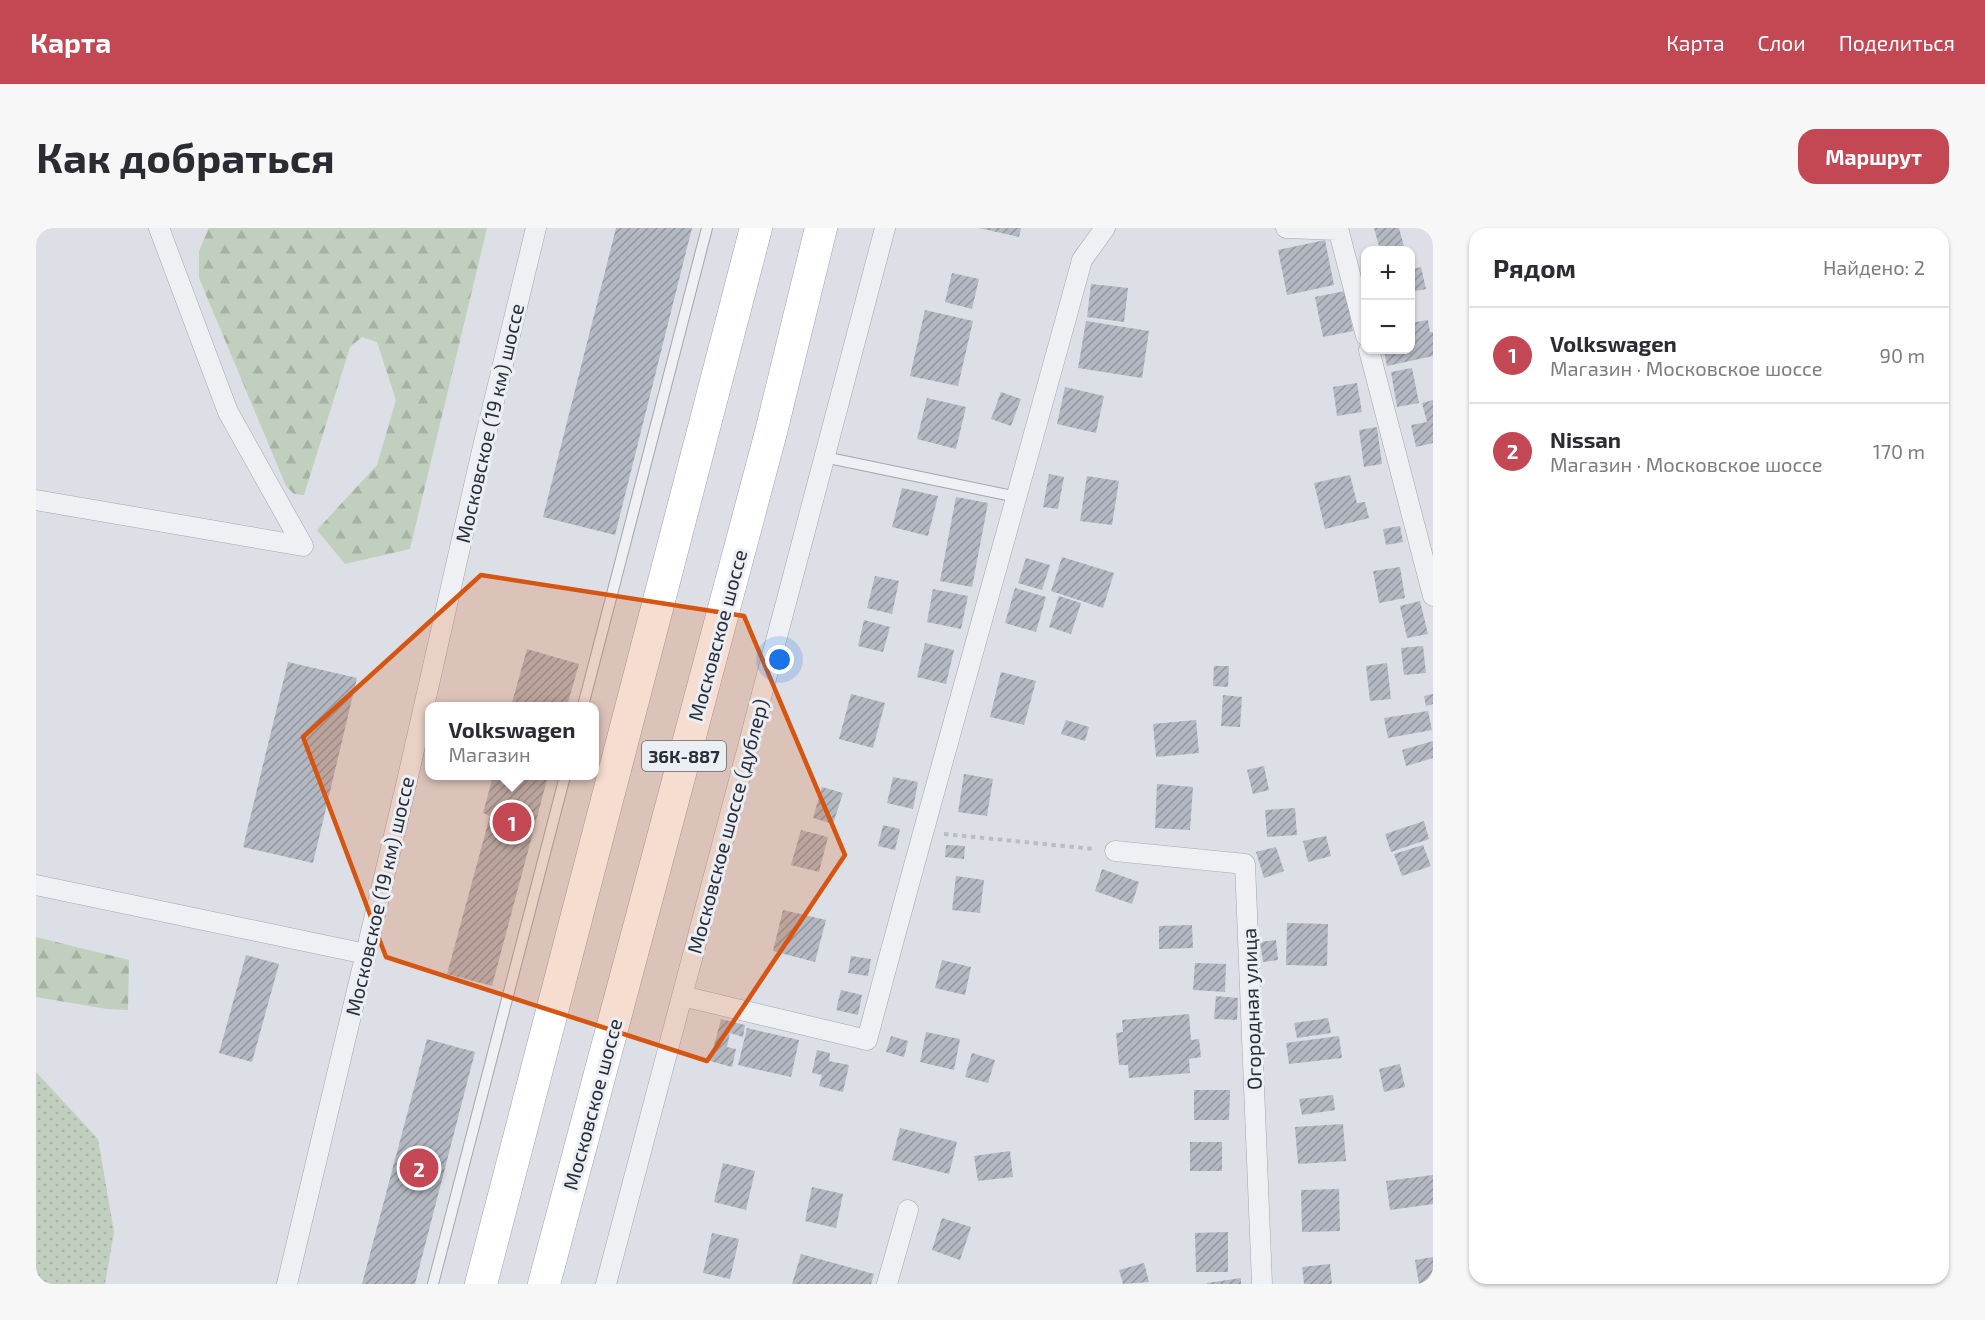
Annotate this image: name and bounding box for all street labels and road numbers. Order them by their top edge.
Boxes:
street label: Московское (19 км) шоссе [450,301,528,545]
street label: Московское шоссе [683,547,751,723]
street label: Московское шоссе (дублер) [681,696,774,956]
road number: 36К-887 [642,741,726,771]
street label: Московское (19 км) шоссе [340,774,418,1018]
street label: Огородная улица [1236,927,1267,1091]
street label: Московское шоссе [558,1016,626,1192]

